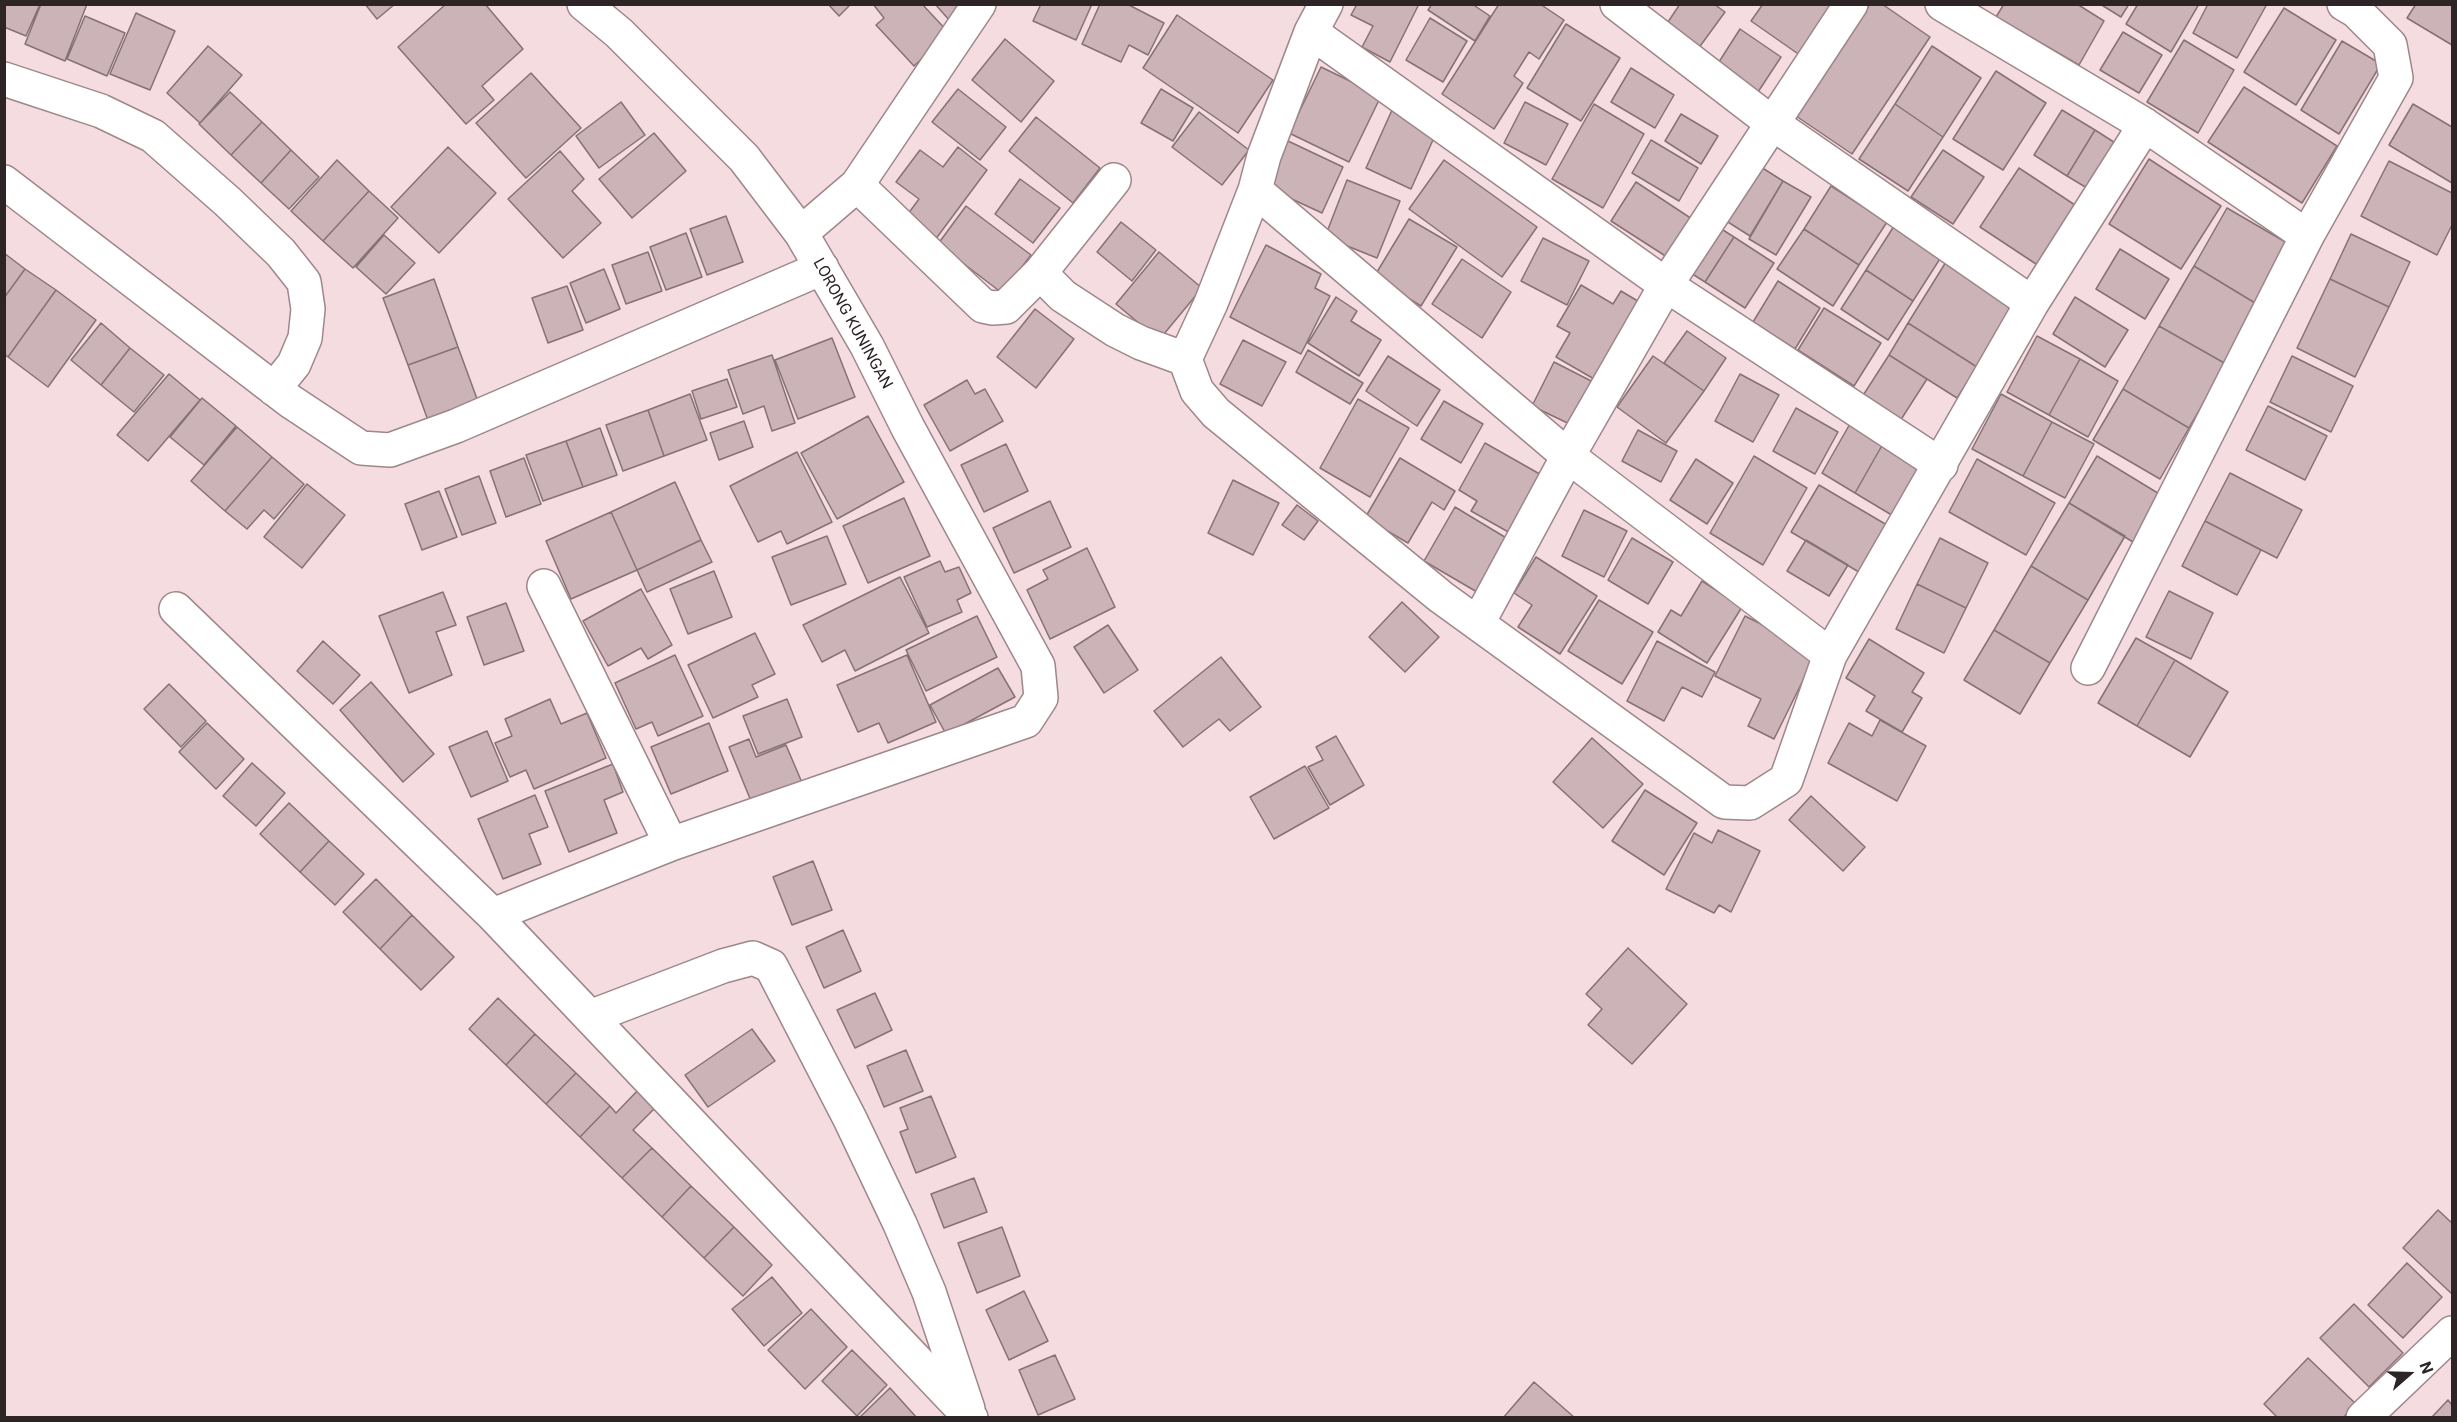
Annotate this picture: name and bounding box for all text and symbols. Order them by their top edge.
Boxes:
street label: LORONG KUNINGAN [808,255,896,393]
north arrow [2379,1344,2439,1404]
text: N [2416,1359,2437,1376]

